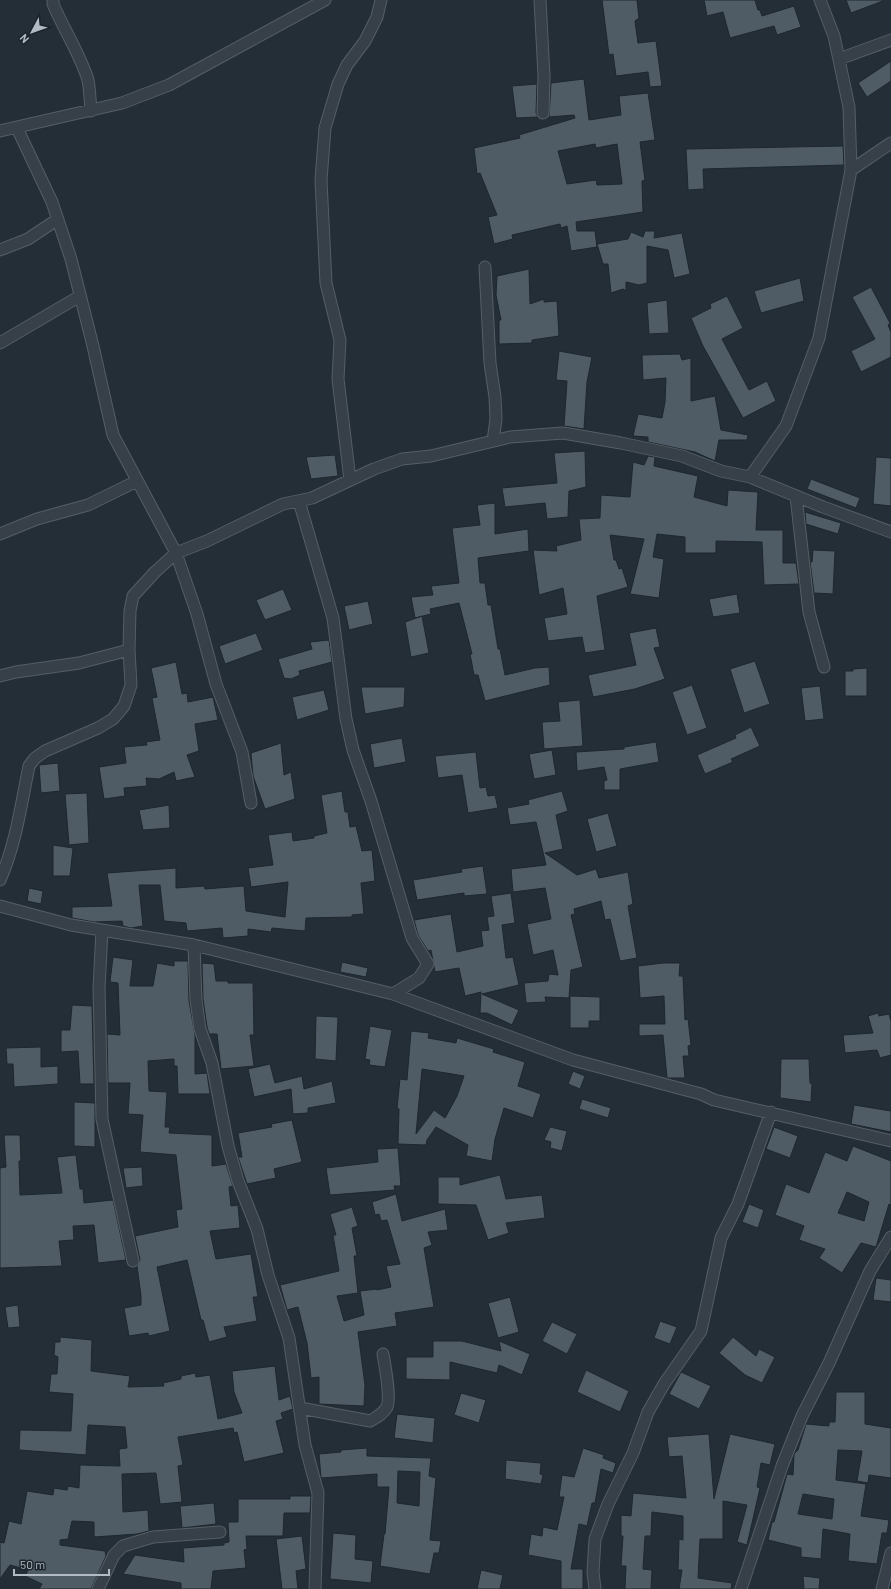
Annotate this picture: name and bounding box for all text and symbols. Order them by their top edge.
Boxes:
north arrow [12,12,52,52]
text: N [17,32,31,46]
scale bar [14,1551,109,1577]
text: 50 m [20,1557,45,1571]

